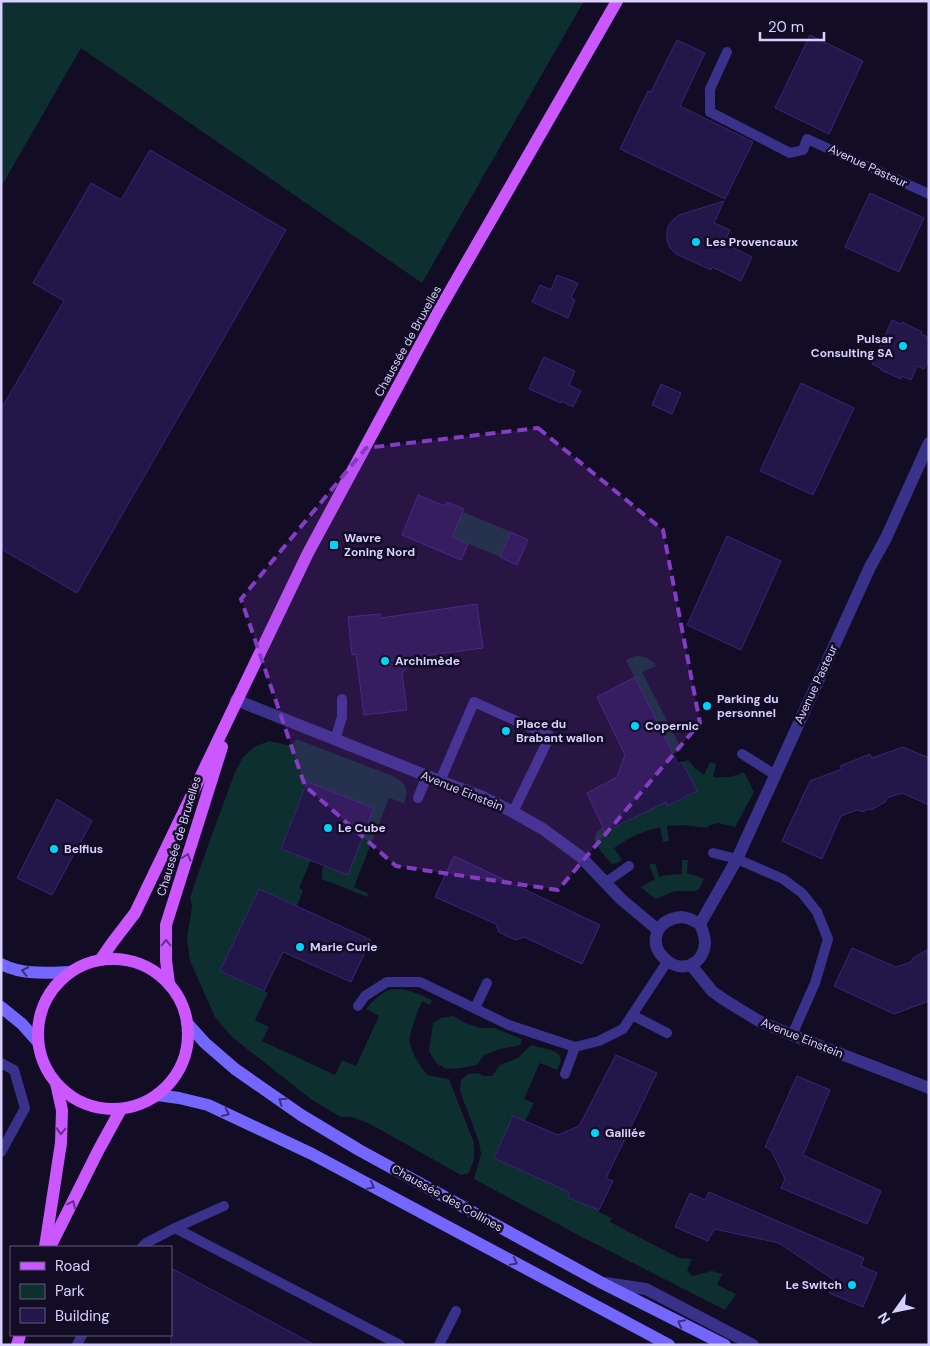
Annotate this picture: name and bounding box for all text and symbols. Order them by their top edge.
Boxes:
scale bar [760,10,824,42]
text: 20 m [768,17,804,37]
street label: Avenue Pasteur [826,141,911,192]
place label: Les Provencaux [706,234,798,250]
marker: Les Provencaux [690,236,702,248]
street label: Chaussée de Bruxelles [371,283,445,399]
place label: Pulsar Consulting SA [811,331,893,361]
marker: Pulsar Consulting SA [897,340,909,352]
place label: Wavre Zoning Nord [344,530,415,560]
marker: Wavre Zoning Nord [328,539,340,551]
street label: Avenue Pasteur [791,641,842,726]
place label: Archimède [395,653,460,669]
marker: Archimède [379,655,391,667]
place label: Parking du personnel [717,691,779,721]
marker: Parking du personnel [701,700,713,712]
place label: Place du Brabant wallon [516,716,604,746]
place label: Copernic [645,718,699,734]
marker: Copernic [629,720,641,732]
marker: Place du Brabant wallon [500,725,512,737]
street label: Avenue Einstein [418,767,506,815]
street label: Chaussée de Bruxelles [153,774,205,898]
place label: Le Cube [338,820,386,836]
marker: Le Cube [322,822,334,834]
place label: Belfius [64,841,103,857]
marker: Belfius [48,843,60,855]
one-way arrow [181,854,191,862]
one-way arrow [161,939,171,947]
place label: Marie Curie [310,939,378,955]
marker: Marie Curie [294,941,306,953]
one-way arrow [20,966,29,977]
street label: Avenue Einstein [758,1014,846,1062]
one-way arrow [278,1098,287,1107]
one-way arrow [220,1107,229,1117]
place label: Galilée [605,1125,646,1141]
marker: Galilée [589,1127,601,1139]
one-way arrow [56,1128,66,1135]
street label: Chaussée des Collines [388,1161,506,1235]
one-way arrow [366,1179,375,1189]
one-way arrow [65,1200,75,1209]
legend [10,1246,172,1336]
text: Road [55,1256,90,1276]
one-way arrow [509,1256,518,1266]
place label: Le Switch [785,1277,842,1293]
marker: Le Switch [846,1279,858,1291]
text: Park [55,1281,85,1301]
north arrow [870,1286,920,1336]
text: Building [55,1306,110,1326]
text: N [874,1309,894,1327]
one-way arrow [677,1319,686,1329]

